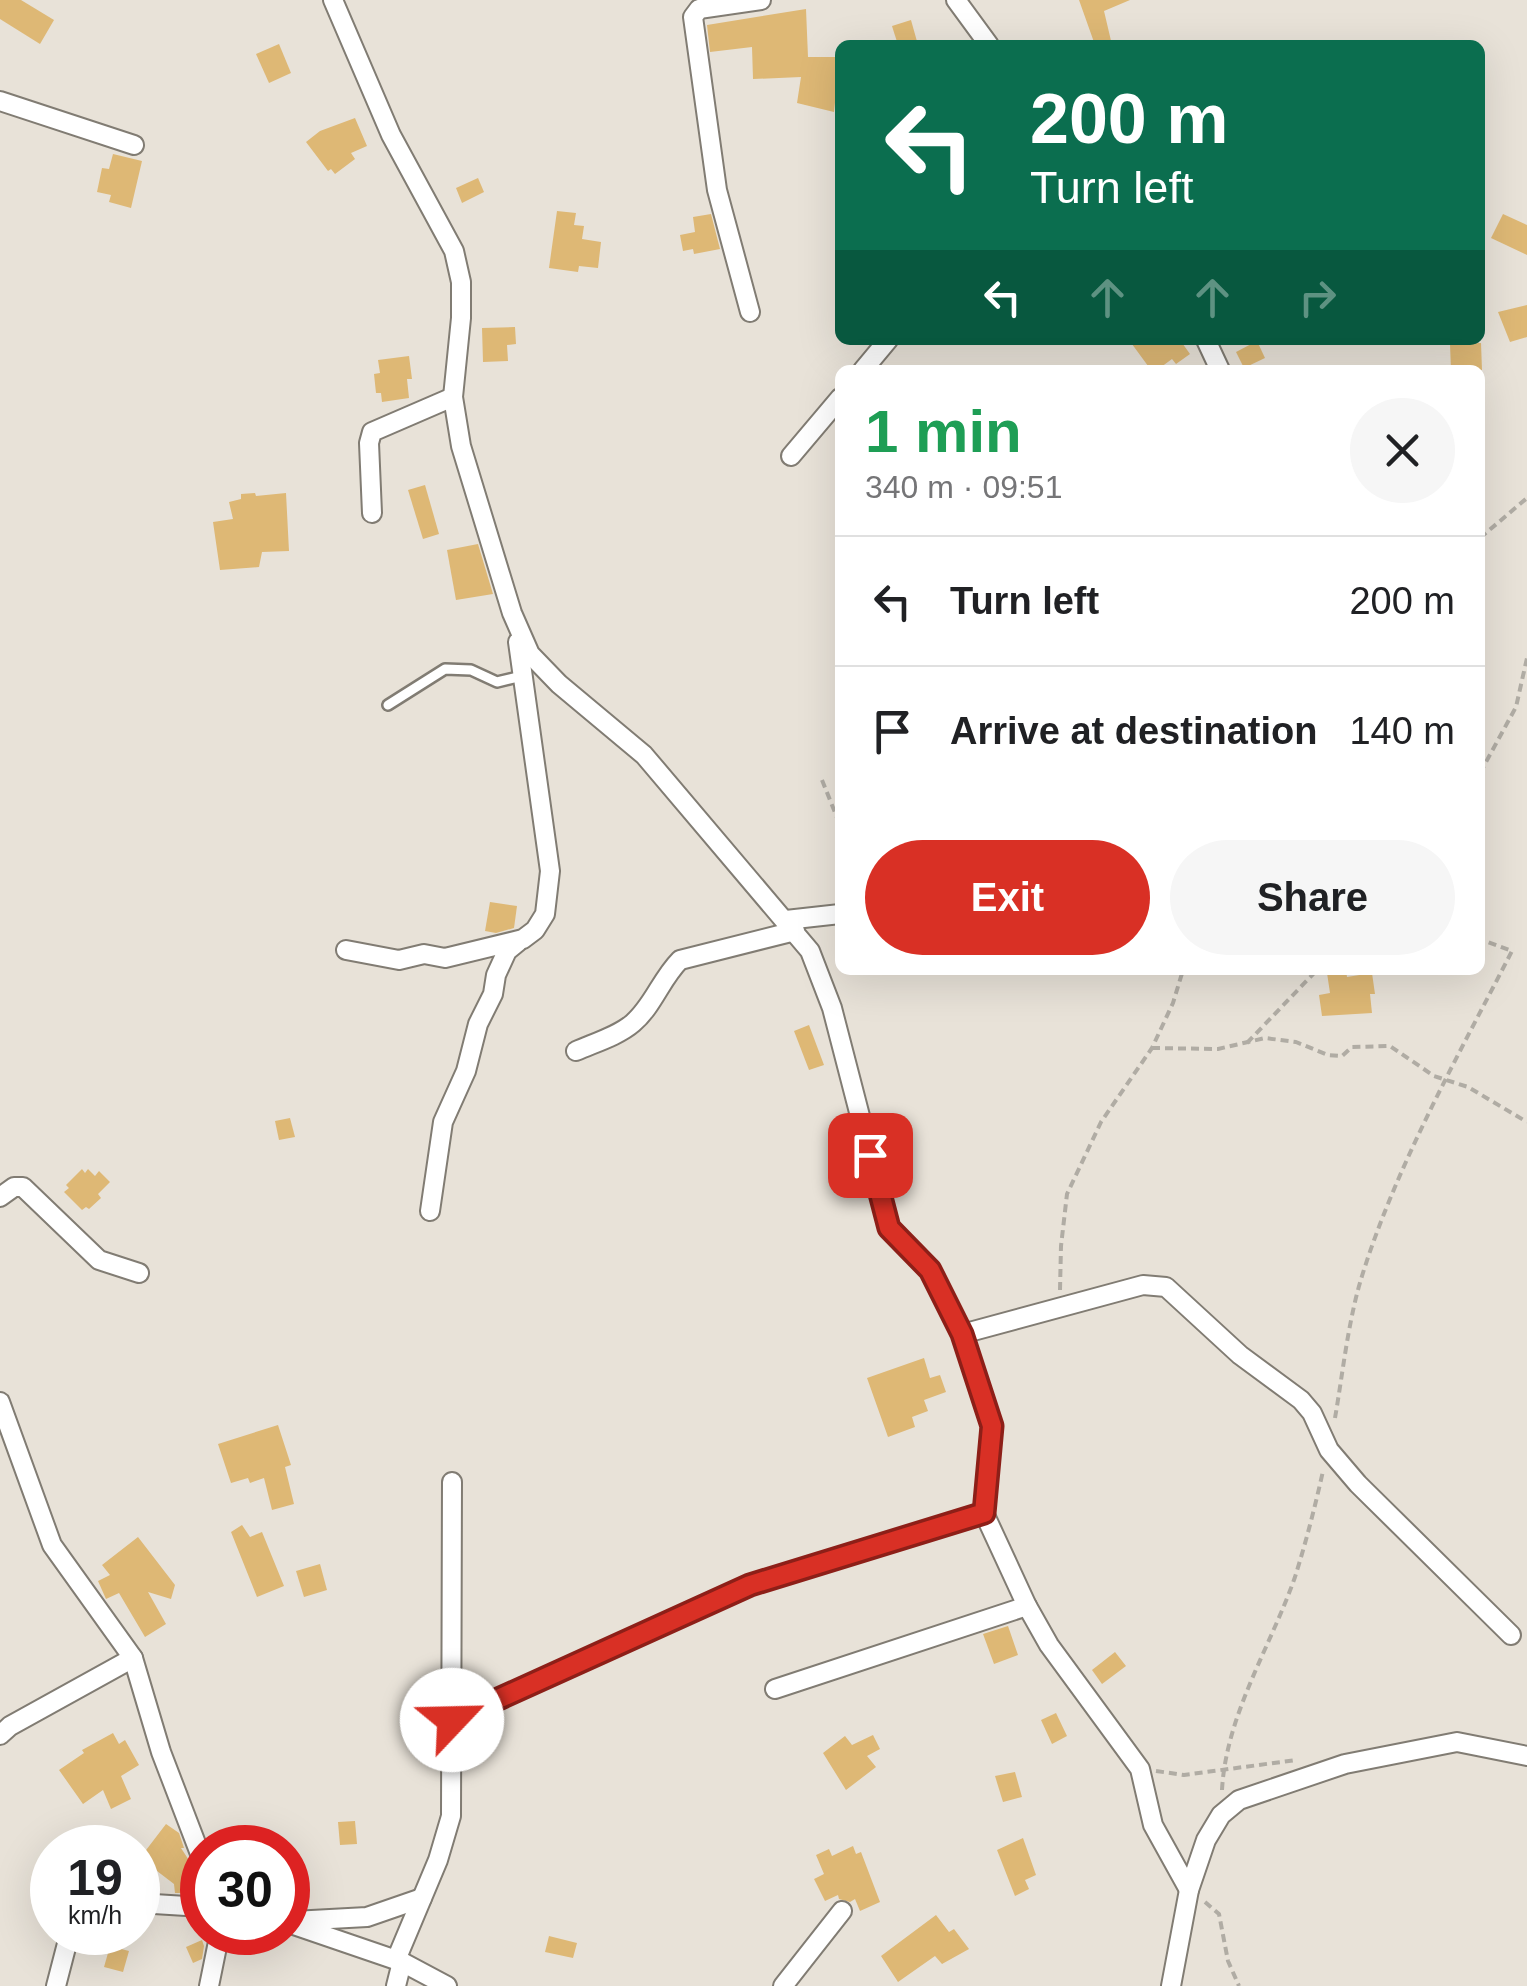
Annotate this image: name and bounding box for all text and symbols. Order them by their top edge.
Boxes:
icon: left [865,80,995,210]
text: 200 m [1030,80,1228,158]
text: Turn left [1030,162,1193,213]
icon: left [975,270,1030,325]
icon: ahead [1080,270,1135,325]
icon: ahead [1185,270,1240,325]
icon: right [1290,270,1345,325]
text: 1 min [865,398,1022,465]
button: close [1350,398,1455,503]
text: 340 m · 09:51 [865,469,1062,505]
icon: left [865,574,920,629]
text: Turn left [950,580,1099,622]
text: 200 m [1349,580,1455,622]
icon: arrive [865,704,920,759]
text: Arrive at destination [950,710,1317,752]
text: 140 m [1349,710,1455,752]
button: Exit [865,840,1150,955]
button: Share [1170,840,1455,955]
pin [828,1113,913,1198]
icon: arrive [843,1128,898,1183]
position arrow [400,1668,504,1772]
speed limit sign: 30 [180,1825,310,1955]
text: 19 [67,1850,123,1906]
text: km/h [68,1901,122,1929]

